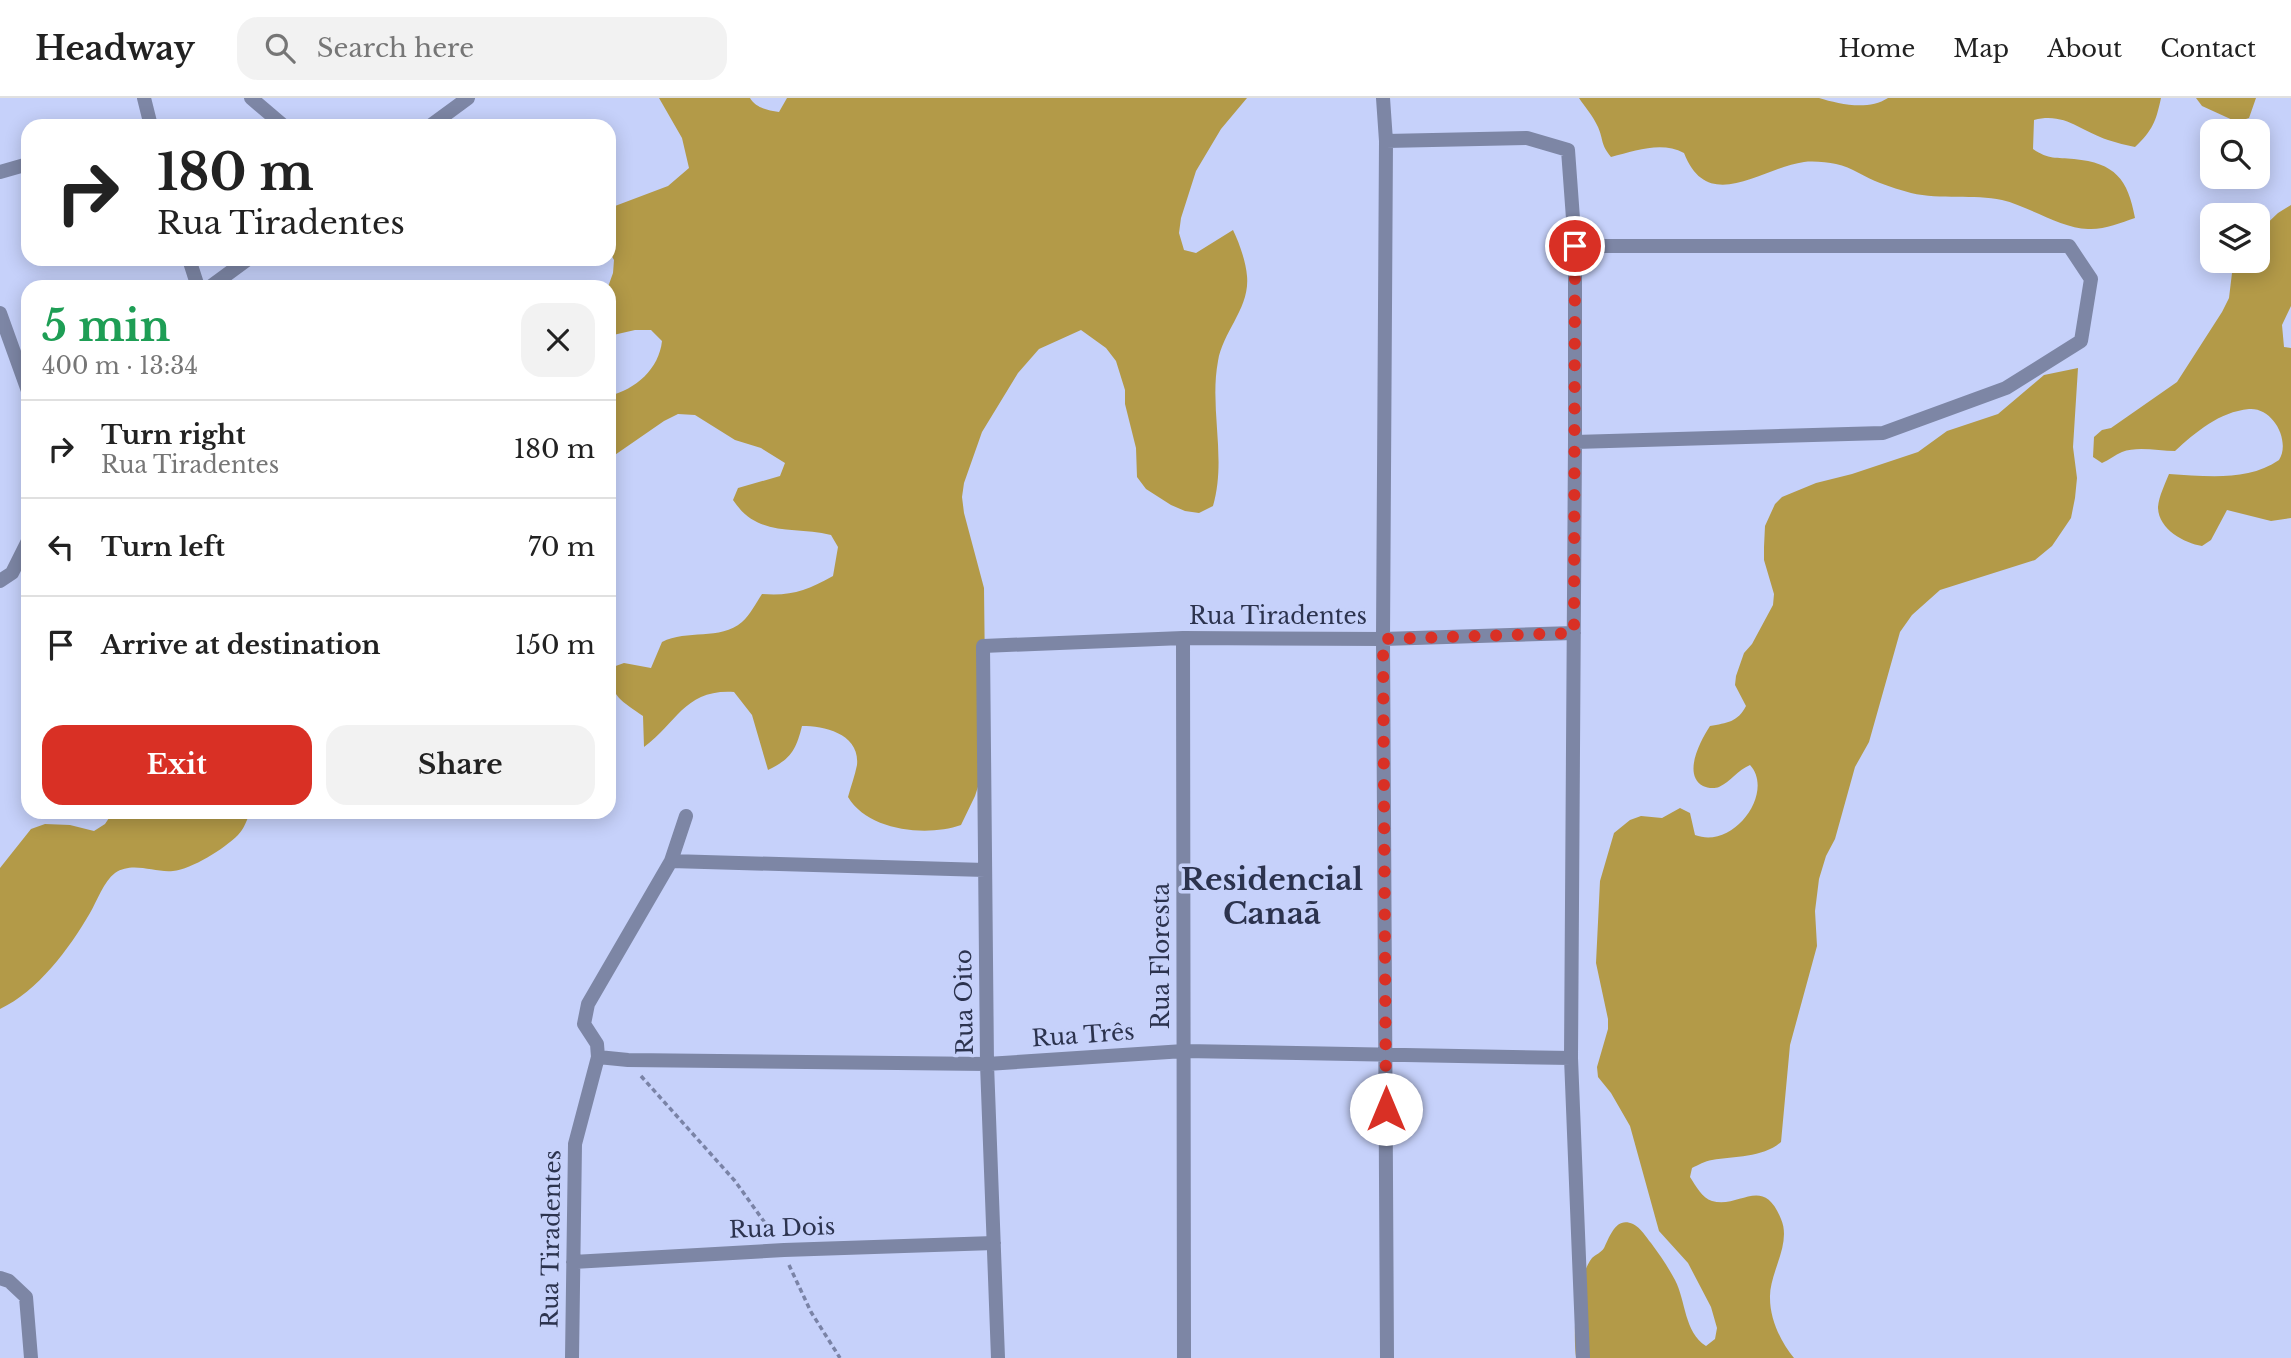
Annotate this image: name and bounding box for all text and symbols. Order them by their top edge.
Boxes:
search box [237,17,727,80]
text: Headway [35,28,195,69]
icon: search [261,29,299,67]
text: Search here [317,32,474,64]
text: Home [1839,34,1915,63]
text: Map [1953,34,2009,63]
text: About [2047,34,2122,63]
text: Contact [2160,34,2256,63]
map controls [2200,119,2270,273]
button: search [2200,119,2270,189]
text: 180 m [157,142,314,203]
icon: right [42,147,133,238]
text: Rua Tiradentes [157,203,405,243]
button: layers [2200,203,2270,273]
pin [1545,216,1605,276]
icon: arrive [1556,227,1594,265]
text: 5 min [42,300,170,352]
button: close [521,303,595,377]
text: 400 m · 13:34 [42,352,198,380]
text: Turn right [101,419,246,451]
icon: right [42,430,80,468]
text: 180 m [514,433,595,465]
text: Rua Tiradentes [101,451,279,479]
icon: left [42,528,80,566]
text: Turn left [101,531,225,563]
text: 70 m [528,531,595,563]
street label: Rua Tiradentes [1189,602,1367,630]
icon: arrive [42,626,80,664]
text: Arrive at destination [101,629,381,661]
text: 150 m [515,629,595,661]
button: Exit [42,725,312,805]
button: Share [326,725,595,805]
district label: Residencial Canaã [1181,861,1364,932]
street label: Rua Floresta [1147,883,1175,1029]
street label: Rua Oito [949,949,979,1055]
street label: Rua Três [1031,1017,1135,1053]
position arrow [1349,1072,1423,1146]
street label: Rua Tiradentes [535,1150,567,1328]
street label: Rua Dois [728,1212,836,1244]

